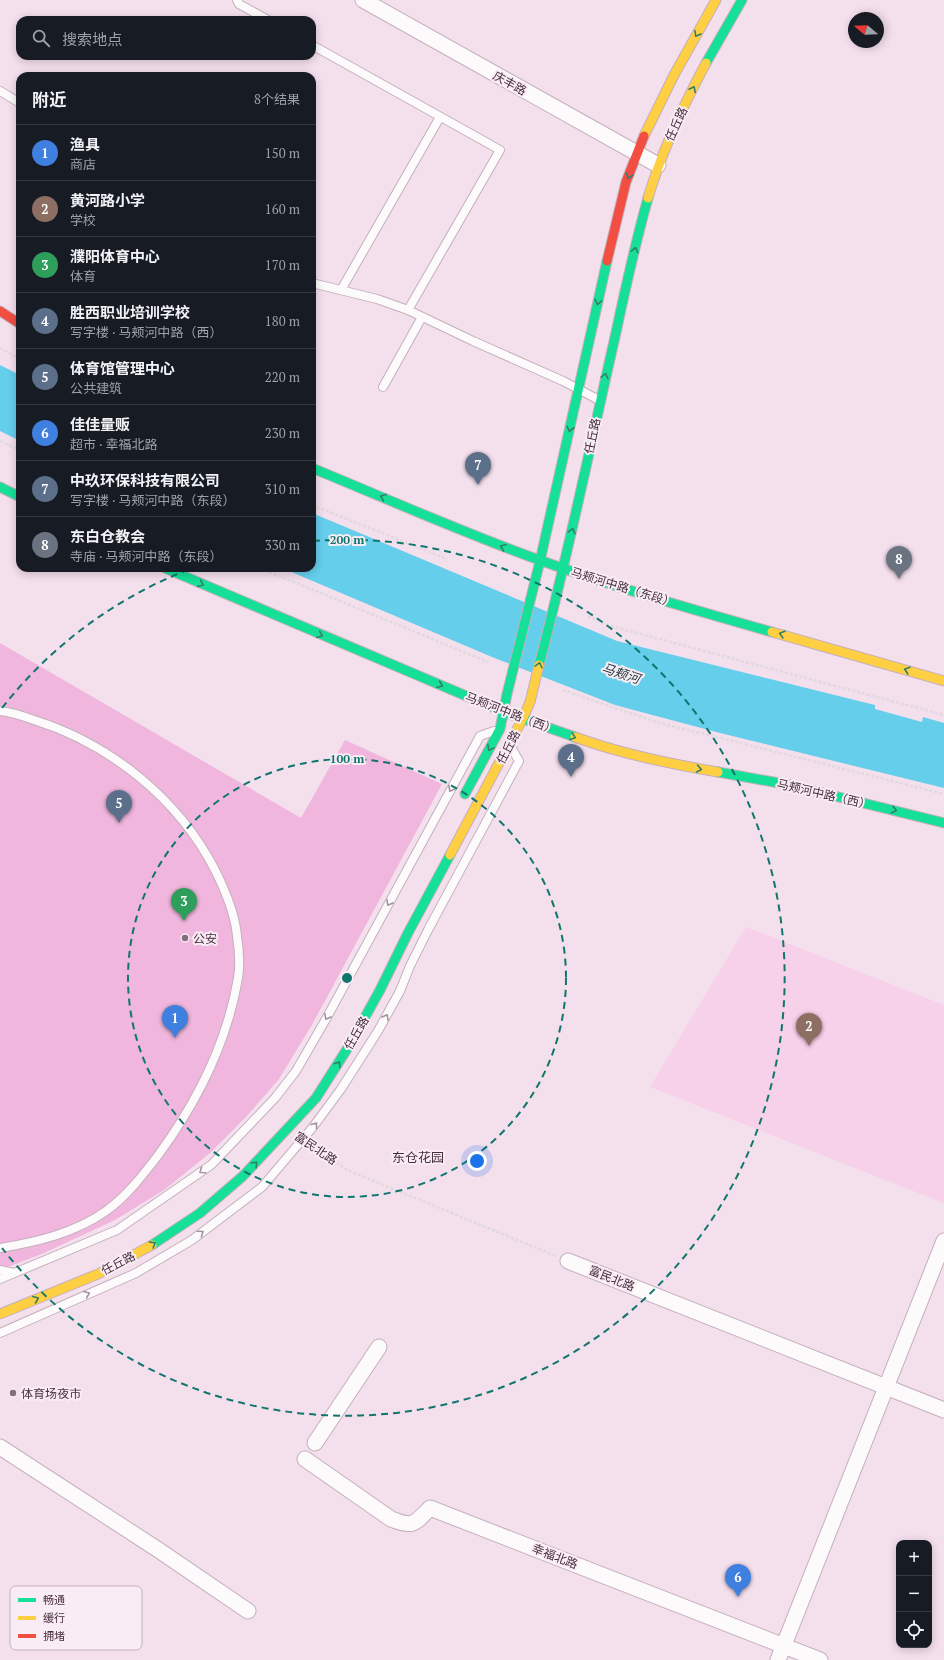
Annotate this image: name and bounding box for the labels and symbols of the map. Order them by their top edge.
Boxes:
north arrow [848,12,884,48]
one-way arrow [695,30,702,37]
street label: 庆丰路 [491,68,529,98]
one-way arrow [688,85,695,93]
street label: 任丘路 [662,105,690,143]
one-way arrow [625,173,634,180]
one-way arrow [630,247,638,253]
one-way arrow [594,299,602,306]
one-way arrow [601,373,609,380]
street label: 任丘路 [581,417,603,455]
one-way arrow [566,426,574,433]
pin: 7 [465,452,491,485]
one-way arrow [380,494,387,502]
one-way arrow [568,528,576,534]
text: 200 m [330,532,364,547]
one-way arrow [500,544,507,552]
pin: 8 [886,546,912,579]
street label: 马颊河中路（东段） [569,564,677,610]
one-way arrow [196,579,204,587]
one-way arrow [316,630,324,638]
one-way arrow [778,630,785,639]
water label: 马颊河 [600,658,645,689]
one-way arrow [535,661,543,668]
one-way arrow [903,666,910,675]
one-way arrow [436,680,444,688]
street label: 马颊河中路（西） [463,689,559,737]
street label: 任丘路 [493,728,523,766]
one-way arrow [569,732,576,740]
one-way arrow [487,744,495,751]
pin: 4 [558,744,584,777]
text: 100 m [330,751,364,766]
one-way arrow [695,764,702,773]
street label: 马颊河中路（西） [776,776,872,812]
one-way arrow [449,785,456,792]
pin: 5 [106,790,132,823]
one-way arrow [891,806,897,814]
pin: 3 [171,888,197,921]
one-way arrow [387,899,394,906]
place label: 公安 [193,931,217,946]
marker: 公安 [180,933,190,943]
centre of rings [340,971,354,985]
pin: 1 [162,1005,188,1038]
one-way arrow [324,1013,332,1020]
one-way arrow [382,1013,389,1021]
pin: 2 [796,1013,822,1046]
street label: 任丘路 [341,1014,371,1052]
one-way arrow [333,1061,340,1068]
one-way arrow [310,1122,317,1129]
street label: 富民北路 [292,1128,340,1168]
district label: 东仓花园 [392,1148,444,1166]
your location [467,1151,487,1171]
one-way arrow [250,1161,258,1169]
one-way arrow [199,1166,206,1174]
one-way arrow [197,1230,204,1238]
one-way arrow [149,1242,156,1249]
street label: 任丘路 [99,1248,137,1278]
street label: 富民北路 [587,1262,637,1294]
one-way arrow [83,1291,90,1299]
one-way arrow [31,1296,39,1304]
place label: 体育场夜市 [21,1386,81,1401]
marker: 体育场夜市 [8,1388,18,1398]
street label: 幸福北路 [530,1540,580,1572]
pin: 6 [725,1564,751,1597]
legend [10,1586,142,1650]
text: 畅通 [43,1593,65,1607]
text: 缓行 [43,1611,65,1625]
text: 拥堵 [43,1629,65,1643]

